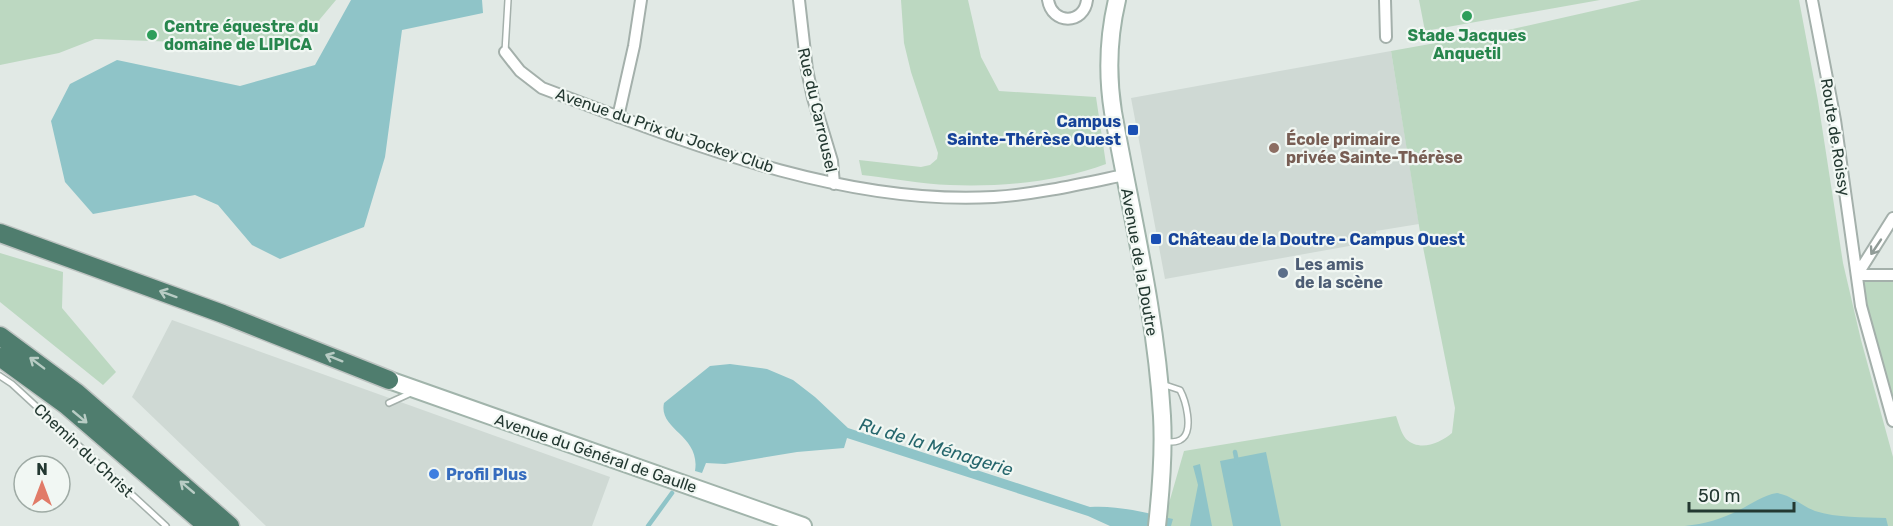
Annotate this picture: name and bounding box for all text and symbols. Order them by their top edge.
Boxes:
marker: Stade Jacques Anquetil [1460,9,1474,23]
place label: Centre équestre du domaine de LIPICA [164,17,319,54]
place label: Stade Jacques Anquetil [1408,26,1527,63]
marker: Centre équestre du domaine de LIPICA [145,28,159,42]
street label: Rue du Carrousel [794,46,841,174]
street label: Route de Roissy [1817,77,1854,198]
street label: Avenue du Prix du Jockey Club [553,84,776,177]
place label: Campus Sainte-Thérèse Ouest [947,112,1122,149]
marker: Campus Sainte-Thérèse Ouest [1126,123,1140,137]
place label: École primaire privée Sainte-Thérèse [1286,129,1463,167]
marker: École primaire privée Sainte-Thérèse [1267,141,1281,155]
street label: Avenue de la Doutre [1117,187,1162,338]
place label: Château de la Doutre - Campus Ouest [1168,230,1466,249]
marker: Château de la Doutre - Campus Ouest [1149,232,1163,246]
one-way arrow [1869,238,1882,255]
place label: Les amis de la scène [1295,255,1383,292]
marker: Les amis de la scène [1276,266,1290,280]
one-way arrow [160,288,178,299]
one-way arrow [325,352,344,363]
one-way arrow [29,357,45,369]
street label: Chemin du Christ [30,399,137,501]
one-way arrow [72,410,87,424]
street label: Avenue du Général de Gaulle [492,410,699,497]
water label: Ru de la Ménagerie [856,413,1016,481]
north arrow [12,454,72,514]
text: N [36,460,48,479]
place label: Profil Plus [446,465,527,484]
marker: Profil Plus [427,467,441,481]
scale bar [1689,475,1794,513]
one-way arrow [180,480,195,494]
text: 50 m [1698,485,1741,507]

